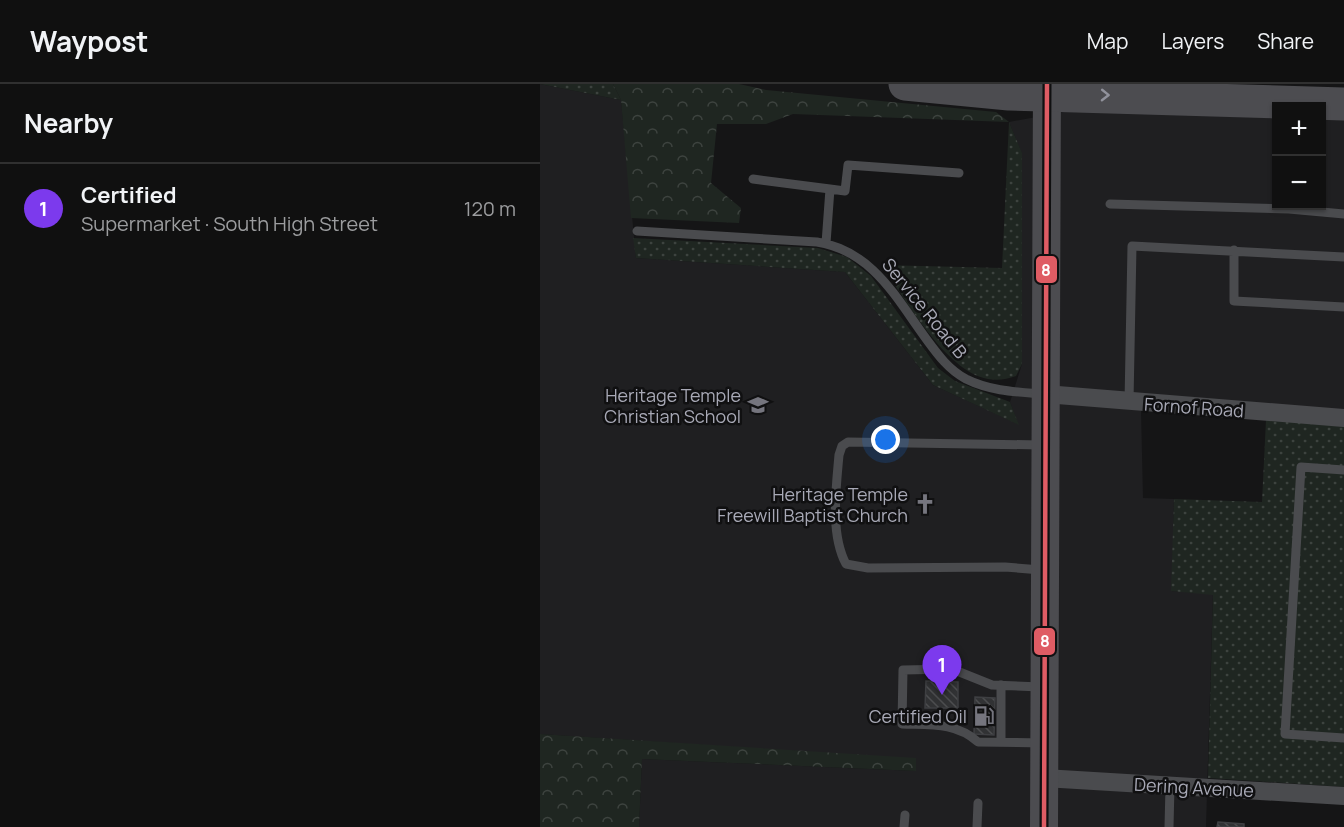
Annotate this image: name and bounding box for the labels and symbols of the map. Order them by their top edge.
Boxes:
one-way arrow [1101,89,1110,101]
street label: Service Road B [877,253,973,363]
line badge: 8 [1035,255,1058,284]
text: 8 [1041,259,1051,281]
place label: Heritage Temple Christian School [604,383,741,428]
street label: Fornof Road [1143,392,1245,422]
school or university icon: Heritage Temple Christian School [746,393,770,417]
your location [871,425,900,454]
place label: Heritage Temple Freewill Baptist Church [717,482,908,527]
church icon: Heritage Temple Freewill Baptist Church [913,492,937,516]
line badge: 8 [1033,627,1056,656]
text: 8 [1040,630,1050,652]
pin: 1 [922,646,962,695]
place label: Certified Oil [869,704,967,728]
fuel station icon: Certified Oil [972,704,996,728]
street label: Dering Avenue [1134,772,1254,802]

